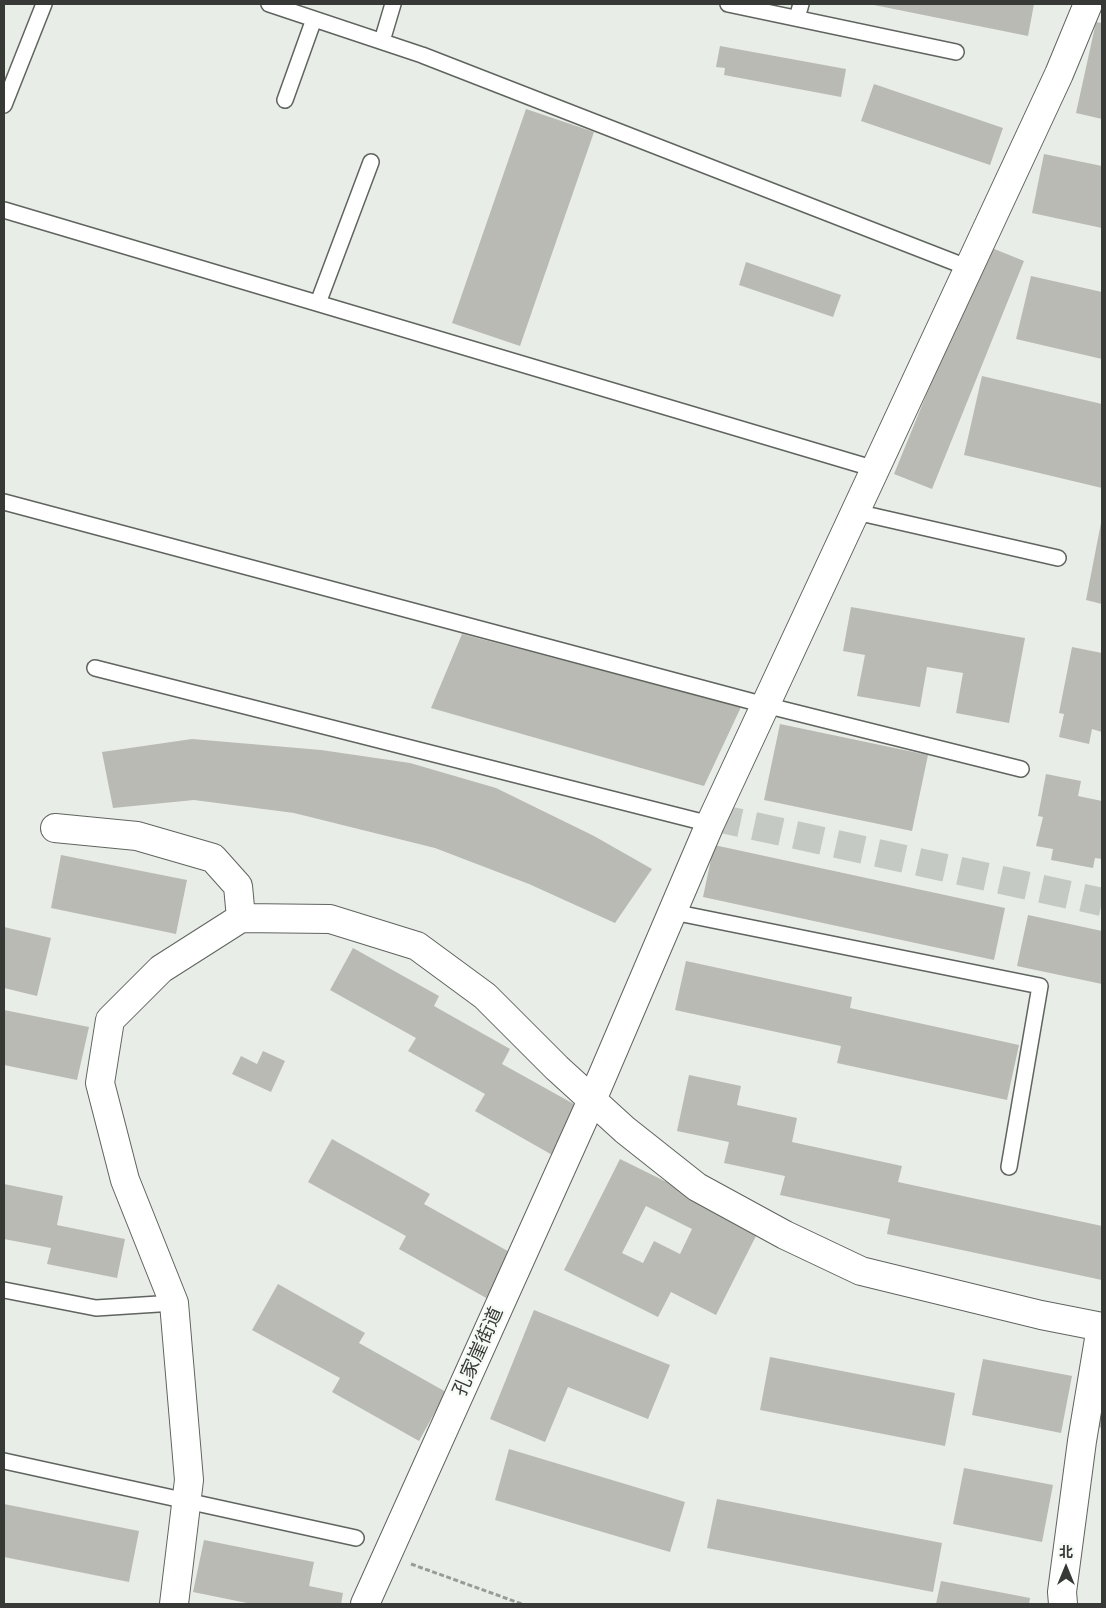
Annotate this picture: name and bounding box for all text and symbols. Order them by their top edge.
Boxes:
street label: 孔家崖街道 [449,1304,509,1400]
north arrow [1041,1543,1091,1593]
text: 北 [1059,1544,1073,1561]

